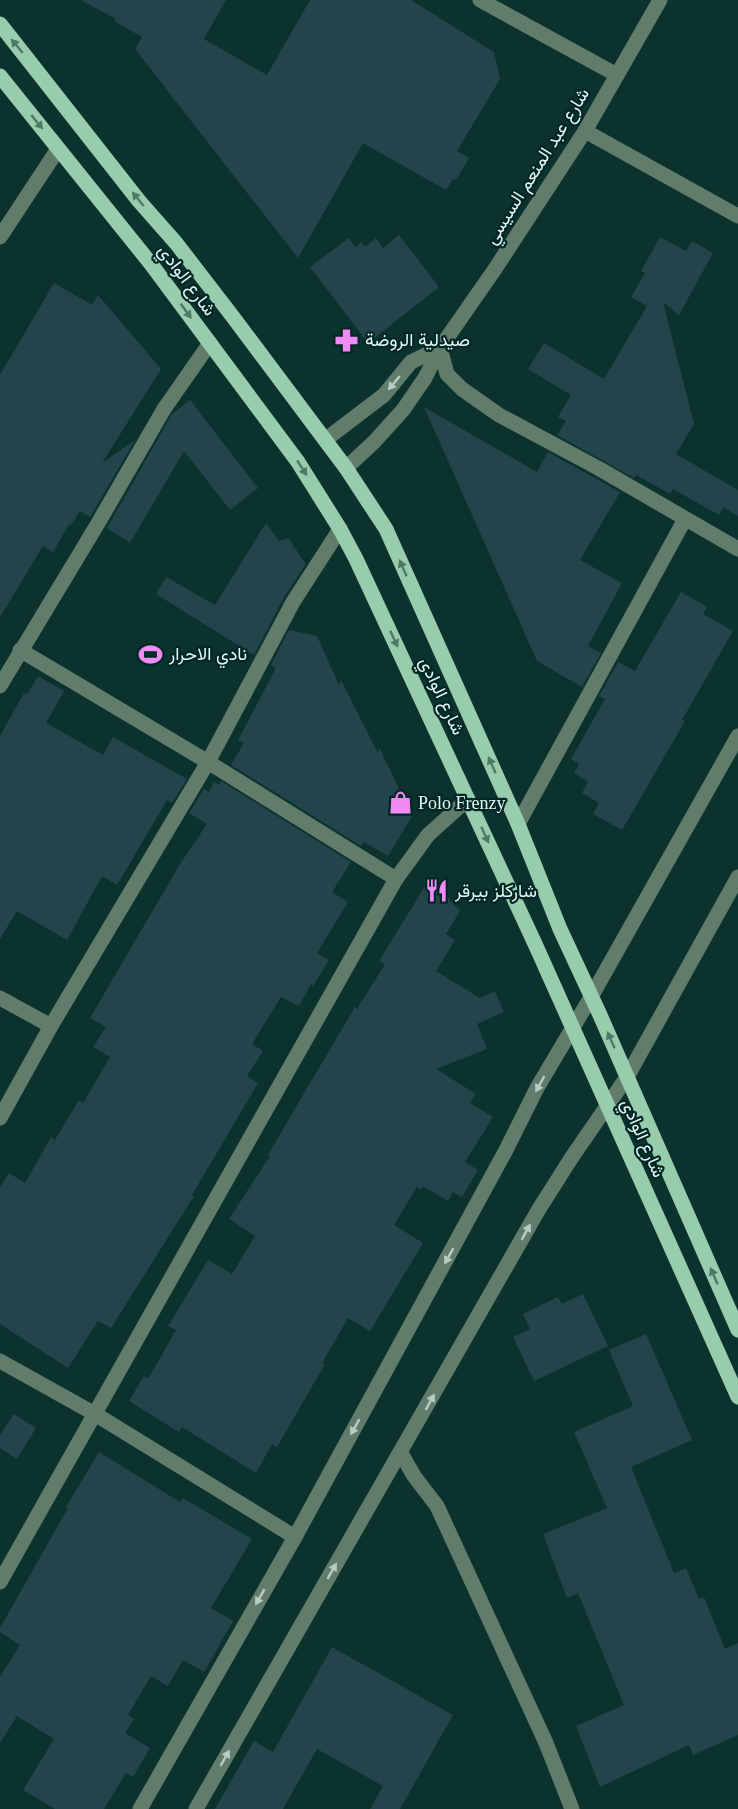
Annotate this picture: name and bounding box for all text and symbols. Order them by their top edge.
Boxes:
one-way arrow [11,38,24,54]
street label: شارع عبد المنعم السيسي [481,84,598,250]
one-way arrow [30,114,43,130]
one-way arrow [131,191,144,207]
street label: شارع الوادي [150,241,220,322]
one-way arrow [180,302,192,318]
pharmacy icon: صيدلية الروضة [334,327,360,353]
place label: صيدلية الروضة [365,330,470,351]
one-way arrow [388,375,401,390]
one-way arrow [296,459,308,475]
one-way arrow [398,559,407,577]
one-way arrow [389,631,398,648]
sports icon: نادي الاحرار [138,641,164,667]
place label: نادي الاحرار [168,644,247,669]
street label: شارع الوادي [411,654,469,740]
one-way arrow [486,756,496,774]
shop icon: Polo Frenzy [387,790,413,816]
place label: Polo Frenzy [418,793,506,813]
one-way arrow [480,827,490,845]
restaurant icon: شاركلز بيرقر [424,878,450,904]
place label: شاركلز بيرقر [454,881,537,902]
one-way arrow [606,1031,615,1049]
one-way arrow [535,1075,545,1092]
street label: شارع الوادي [612,1096,669,1182]
one-way arrow [521,1223,531,1240]
one-way arrow [444,1248,454,1265]
one-way arrow [710,1268,719,1285]
one-way arrow [425,1393,435,1410]
one-way arrow [350,1419,360,1436]
one-way arrow [327,1562,337,1579]
one-way arrow [255,1589,266,1605]
one-way arrow [220,1749,230,1766]

